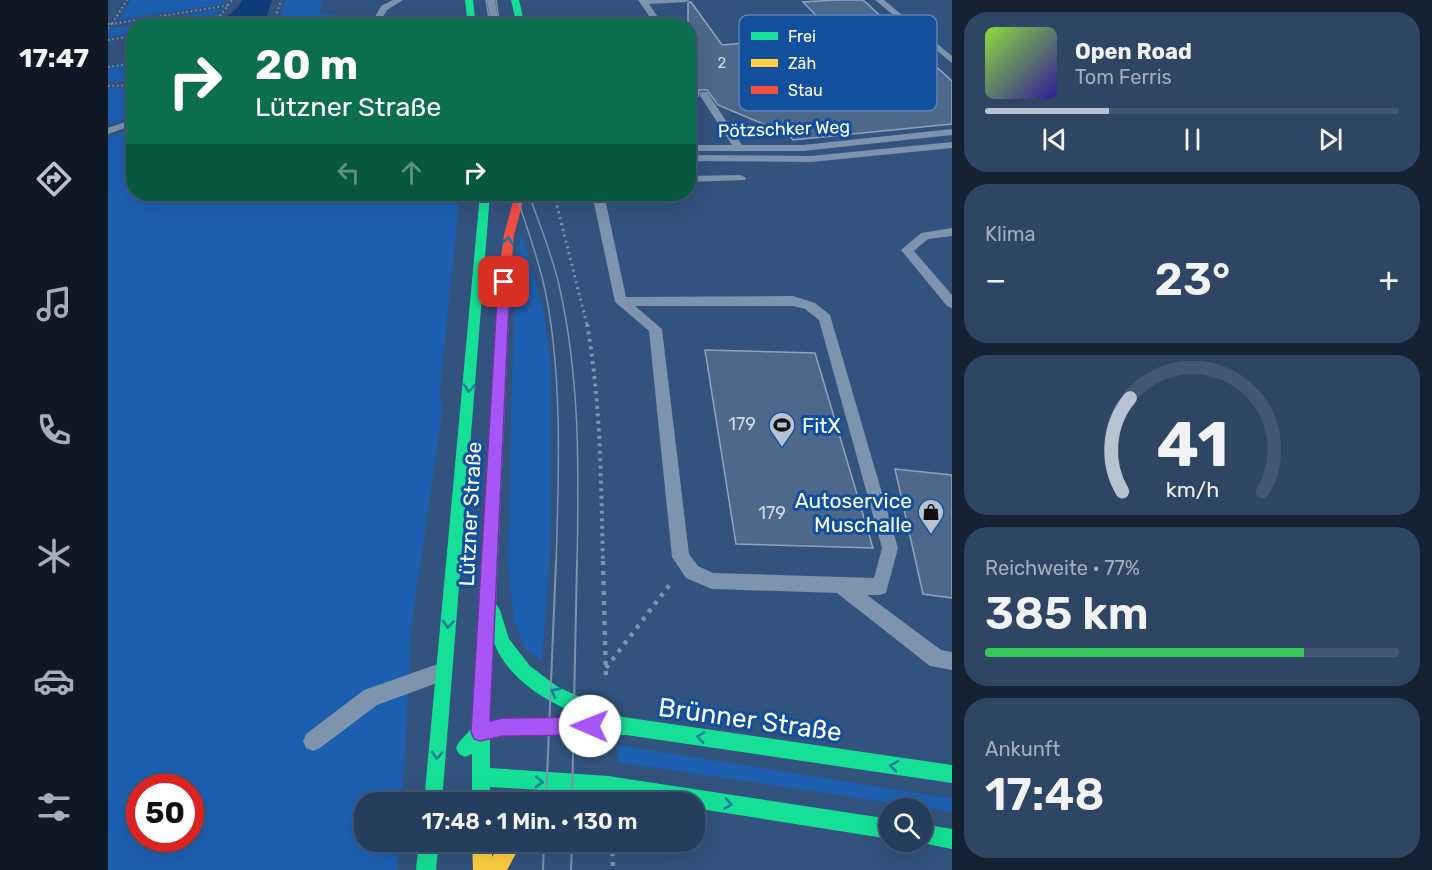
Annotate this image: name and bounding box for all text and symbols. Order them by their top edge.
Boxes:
legend [739,15,937,111]
text: Frei [788,27,816,46]
text: Open Road [1075,38,1192,65]
text: 20 m [255,40,358,90]
text: 17:47 [19,42,89,74]
icon: right [156,42,234,120]
house number: 2 [718,54,727,72]
text: Zäh [788,54,816,73]
text: Tom Ferris [1075,65,1172,89]
text: Stau [788,81,823,100]
text: Lützner Straße [255,91,441,123]
street label: Pötzschker Weg [718,116,850,142]
icon: previous [1038,123,1071,156]
icon: pause [1176,123,1209,156]
icon: next [1314,123,1347,156]
icon: left [332,156,365,189]
icon: ahead [395,156,428,189]
icon: right [458,156,491,189]
icon: directions [33,158,75,200]
text: Klima [985,222,1036,246]
one-way arrow [502,236,514,245]
text: 23° [1155,253,1230,306]
pin [478,256,529,307]
text: − [985,260,1006,299]
text: + [1378,260,1399,299]
icon: arrive [487,265,520,298]
icon: music [33,283,75,325]
one-way arrow [463,384,476,393]
text: 41 [1156,408,1228,482]
icon: phone [33,409,75,451]
sports icon: FitX [767,410,797,448]
house number: 179 [728,413,756,435]
place label: FitX [802,413,841,438]
street label: Lützner Straße [454,441,486,587]
text: km/h [1165,477,1219,502]
place label: Autoservice Muschalle [795,488,912,537]
shop icon: Autoservice Muschalle [916,497,946,535]
house number: 179 [758,502,786,524]
icon: climate [33,535,75,577]
text: Reichweite · 77% [985,556,1140,580]
text: 385 km [985,587,1149,640]
one-way arrow [442,619,455,628]
icon: car [33,660,75,702]
one-way arrow [551,688,561,700]
street label: Brünner Straße [656,692,844,748]
position arrow [558,694,622,758]
one-way arrow [697,732,706,744]
text: Ankunft [985,737,1060,761]
one-way arrow [431,751,444,760]
one-way arrow [890,760,899,772]
text: 17:48 [985,768,1104,821]
speed limit sign: 50 [126,774,204,852]
one-way arrow [535,775,544,788]
icon: filters [33,786,75,828]
one-way arrow [722,797,732,810]
map controls [879,798,933,852]
button: search [879,798,933,852]
text: 17:48 · 1 Min. · 130 m [421,808,638,835]

